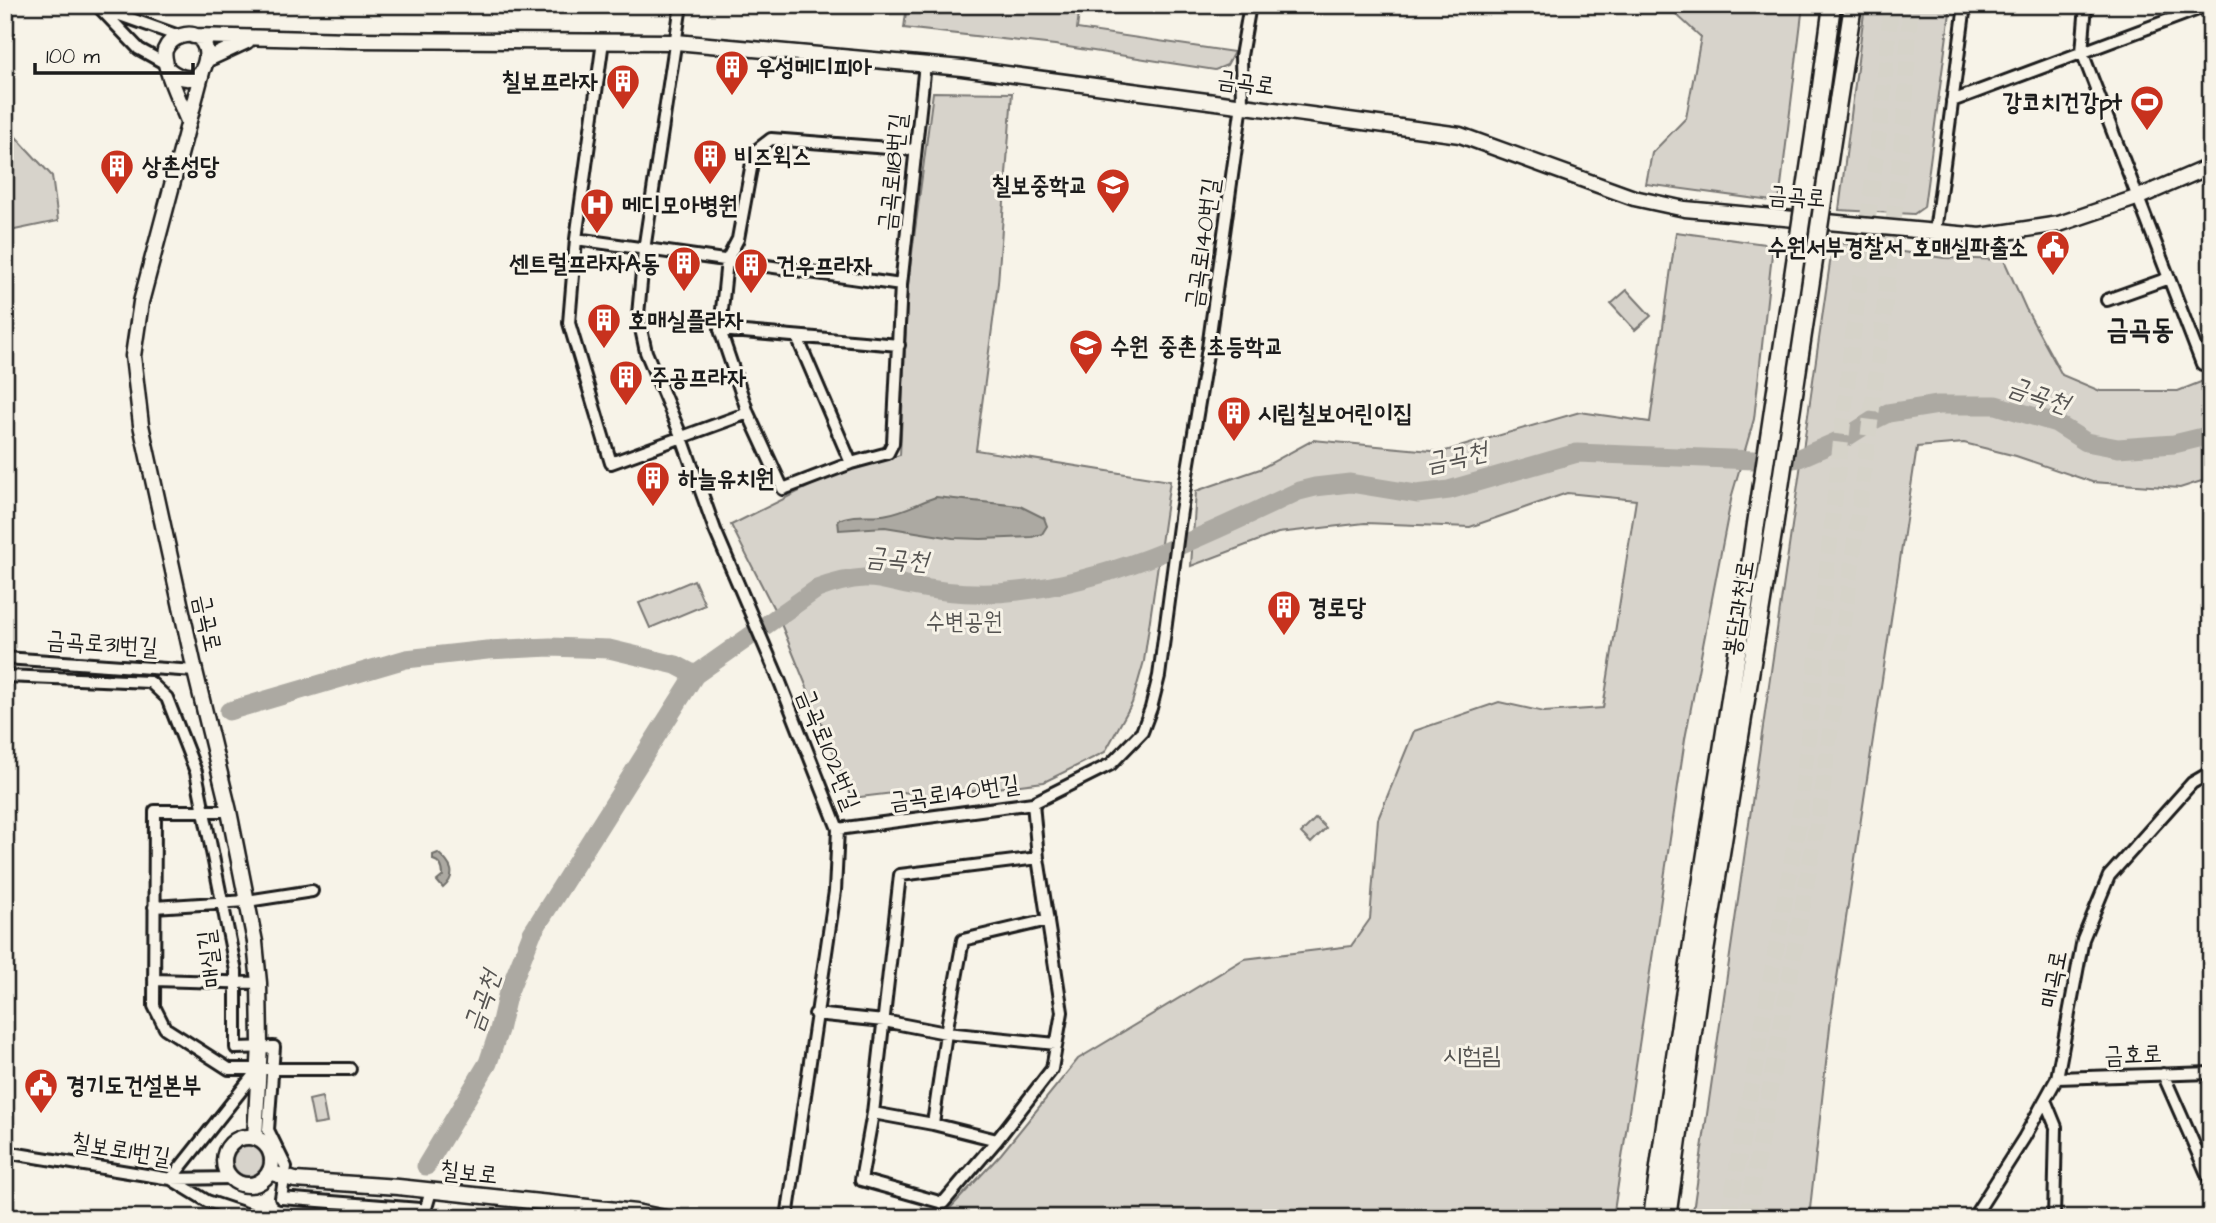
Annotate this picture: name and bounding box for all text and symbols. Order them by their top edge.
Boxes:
scale bar [35,32,192,76]
text: 100 m [46,42,101,71]
building icon: 우성메디피아 [713,48,751,97]
place label: 우성메디피아 [756,51,873,85]
building icon: 칠보프라자 [604,62,642,111]
street label: 금곡로 [1215,62,1277,104]
place label: 칠보프라자 [501,65,598,99]
sports icon: 강코치건강pt [2128,83,2166,132]
place label: 강코치건강pt [2002,86,2122,120]
street label: 금곡로118번길 [870,112,916,233]
building icon: 비즈윅스 [691,137,729,186]
place label: 비즈윅스 [734,140,811,174]
building icon: 상촌성당 [98,147,136,196]
place label: 상촌성당 [142,150,220,184]
school or university icon: 칠보중학교 [1094,166,1132,215]
place label: 칠보중학교 [991,169,1088,203]
street label: 금곡로140번길 [1177,176,1229,310]
street label: 금곡로 [1767,178,1827,216]
hospital icon: 메디모아병원 [578,186,616,235]
place label: 메디모아병원 [622,189,738,223]
public building icon: 수원서부경찰서 호매실파출소 [2034,228,2072,277]
place label: 수원서부경찰서 호매실파출소 [1767,231,2028,265]
building icon: 센트럴프라자A동 [665,244,703,293]
building icon: 건우프라자 [732,246,770,295]
place label: 센트럴프라자A동 [508,247,660,281]
place label: 건우프라자 [776,249,873,283]
building icon: 호매실플라자 [585,301,623,350]
place label: 호매실플라자 [628,304,744,338]
district label: 금곡동 [2106,310,2174,349]
school or university icon: 수원 중촌 초등학교 [1067,327,1105,376]
place label: 수원 중촌 초등학교 [1110,330,1284,364]
building icon: 주공프라자 [607,358,645,407]
place label: 주공프라자 [650,361,747,395]
water label: 금곡천 [2003,368,2077,423]
building icon: 시립칠보어린이집 [1215,394,1253,443]
place label: 시립칠보어린이집 [1258,397,1413,431]
water label: 금곡천 [1422,432,1494,481]
building icon: 하늘유치원 [634,459,672,508]
place label: 하늘유치원 [678,462,775,496]
water label: 금곡천 [864,538,933,580]
street label: 봉담과천로 [1715,558,1763,659]
building icon: 경로당 [1265,588,1303,637]
street label: 금곡로 [184,591,230,655]
place label: 경로당 [1308,591,1367,625]
park label: 수변공원 [925,605,1003,639]
street label: 금곡로31번길 [45,623,159,665]
street label: 금곡로102번길 [788,683,868,815]
street label: 금곡로140번길 [887,767,1021,819]
street label: 매실길 [190,928,230,990]
street label: 매곡로 [2032,948,2076,1011]
water label: 금곡천 [455,963,510,1037]
street label: 금호로 [2103,1037,2163,1073]
park label: 시험림 [1443,1039,1501,1073]
public building icon: 경기도건설본부 [22,1066,60,1115]
place label: 경기도건설본부 [66,1069,201,1103]
street label: 칠보로1번길 [69,1125,173,1175]
street label: 칠보로 [438,1153,499,1193]

